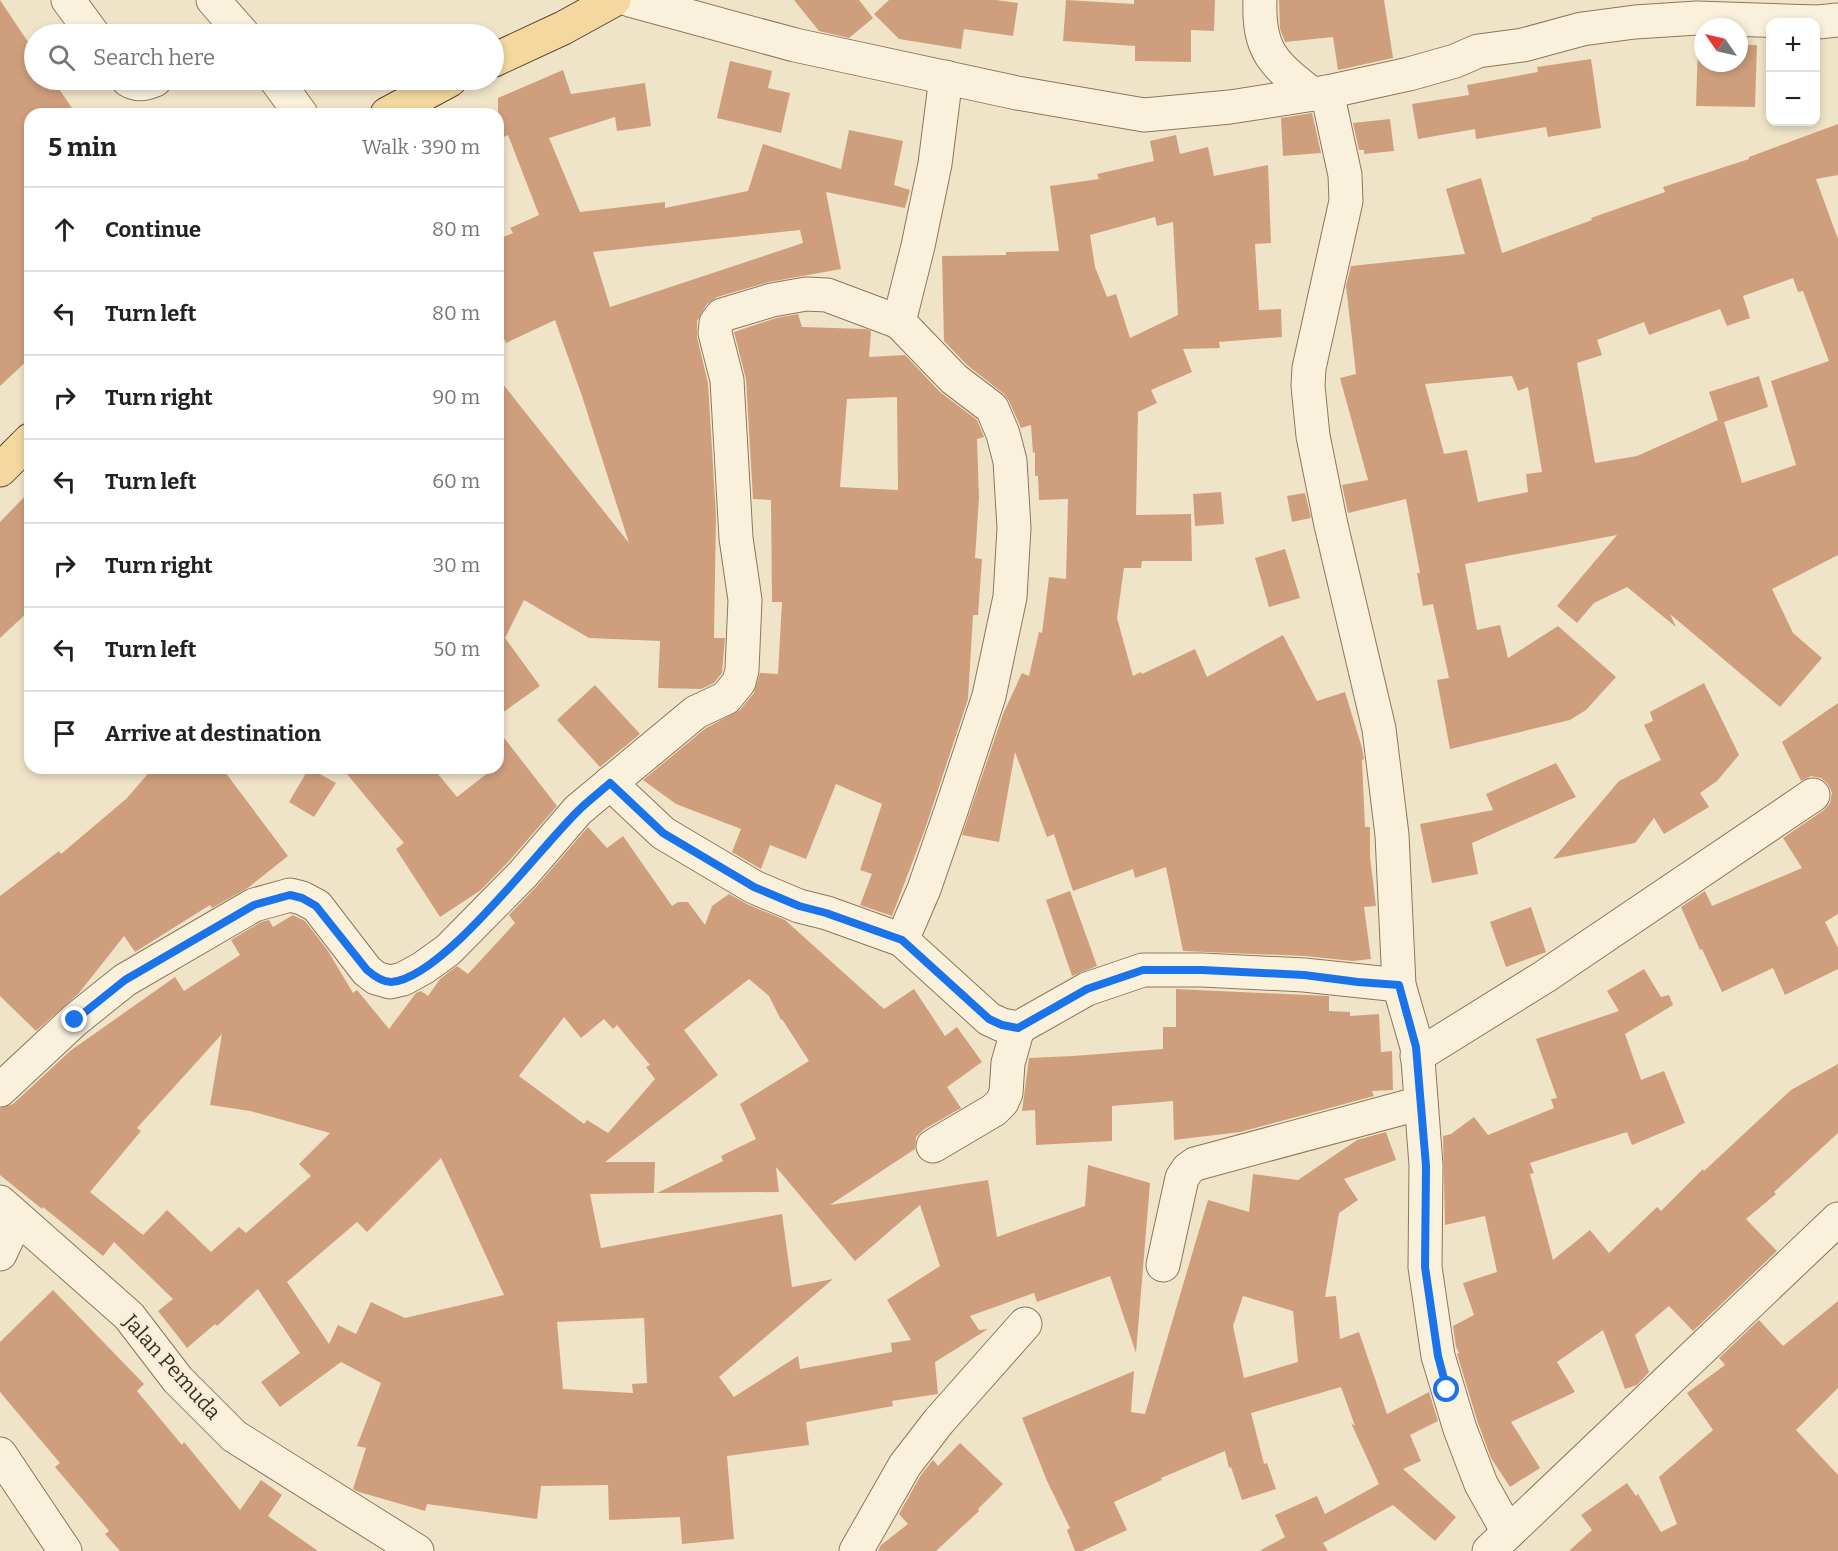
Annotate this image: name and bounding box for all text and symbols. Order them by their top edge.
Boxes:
north arrow [1694,18,1748,72]
map controls [1766,18,1820,126]
button: + [1766,18,1820,72]
search box [24,24,504,90]
icon: search [45,41,78,74]
text: Search here [93,44,215,71]
button: − [1766,72,1820,126]
text: 5 min [48,132,117,163]
text: Walk · 390 m [362,135,480,159]
icon: ahead [48,213,81,246]
text: Continue [105,216,201,243]
text: 80 m [432,217,480,241]
icon: left [48,297,81,330]
text: Turn left [105,300,197,327]
text: 80 m [432,301,480,325]
icon: right [48,381,81,414]
text: Turn right [105,384,213,411]
text: 90 m [432,385,480,409]
icon: left [48,465,81,498]
text: Turn left [105,468,197,495]
text: 60 m [432,469,480,493]
icon: right [48,549,81,582]
text: Turn right [105,552,213,579]
text: 30 m [433,553,480,577]
icon: left [48,633,81,666]
text: Turn left [105,636,197,663]
text: 50 m [433,637,480,661]
icon: arrive [48,717,81,750]
text: Arrive at destination [105,720,321,747]
route end [61,1006,87,1032]
street label: Jalan Pemuda [117,1308,227,1426]
route start [1433,1376,1459,1402]

